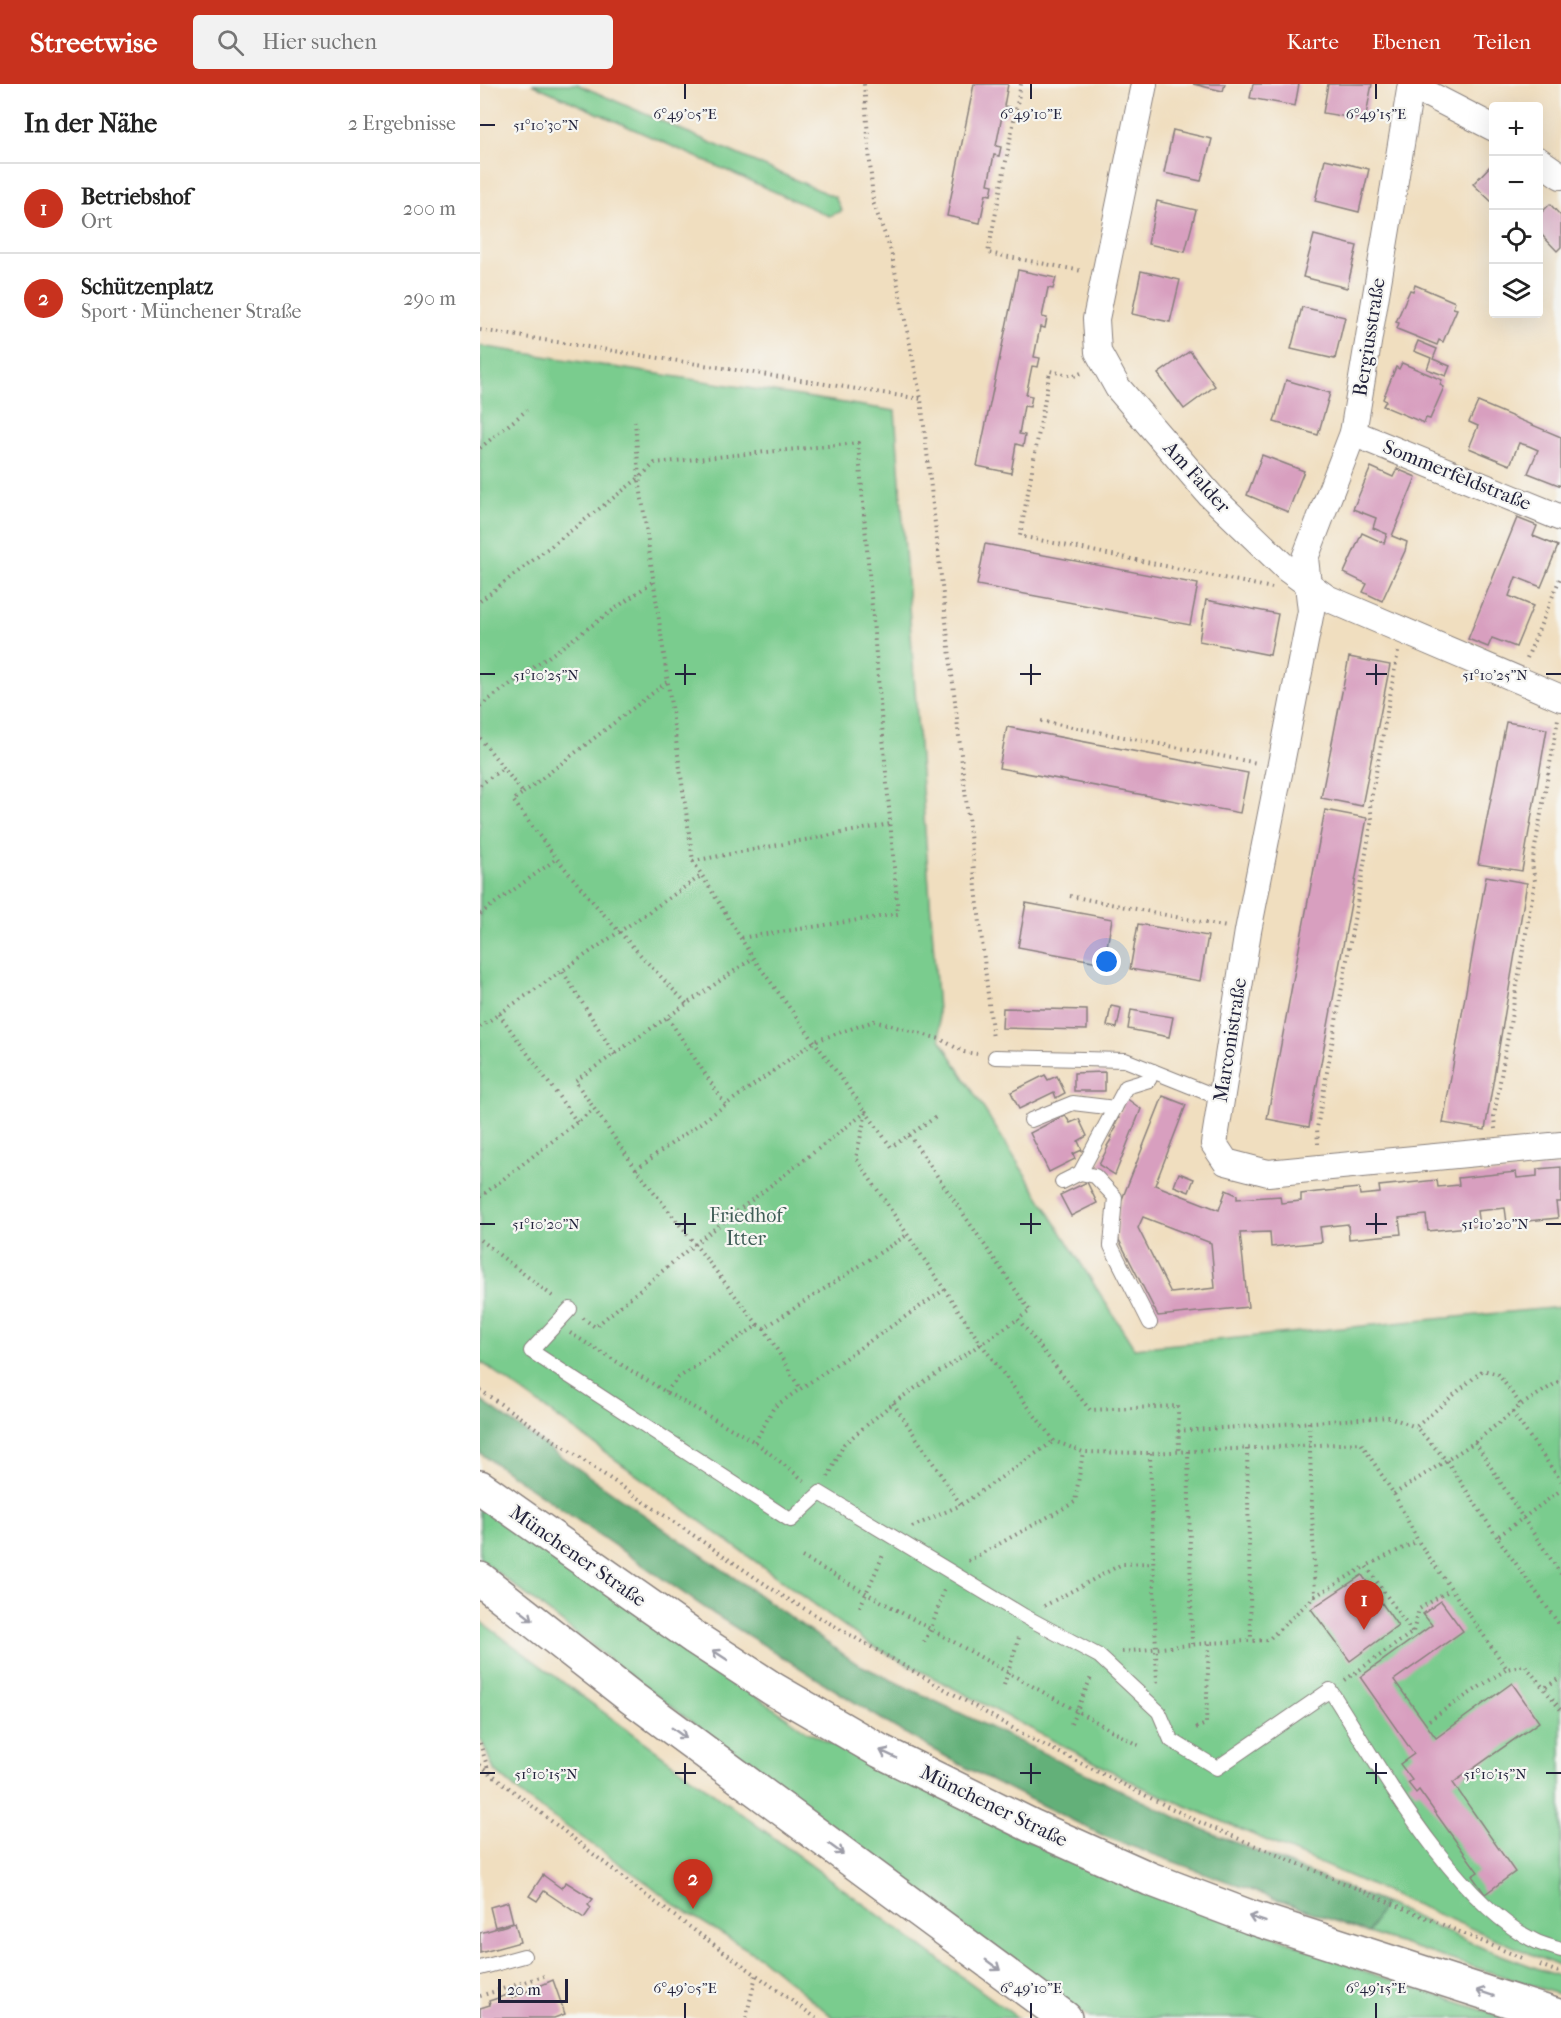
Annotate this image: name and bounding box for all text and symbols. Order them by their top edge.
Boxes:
search box [193,15,613,69]
text: Streetwise [30,26,157,59]
icon: search [214,26,247,59]
text: Hier suchen [262,29,377,55]
text: Karte [1287,30,1339,54]
text: Ebenen [1372,30,1441,54]
text: Teilen [1474,30,1531,54]
map controls [1489,102,1543,318]
button: + [1489,102,1543,156]
text: 6°49'05"E [653,105,717,123]
text: 6°49'10"E [1000,105,1062,123]
text: 6°49'15"E [1346,105,1406,123]
text: In der Nähe [24,108,157,139]
text: 2 Ergebnisse [348,112,456,135]
text: 51°10'30"N [513,116,579,134]
button: − [1489,156,1543,210]
text: Betriebshof [81,184,191,210]
text: 1 [40,197,47,220]
text: 200 m [403,197,456,220]
text: Ort [81,210,113,233]
button: locate [1489,210,1543,264]
button: layers [1489,264,1543,318]
text: Schützenplatz [81,274,213,300]
street label: Bergiusstraße [1348,276,1390,398]
text: 2 [38,287,49,310]
text: 290 m [403,287,456,310]
text: Sport · Münchener Straße [81,300,302,323]
street label: Sommerfeldstraße [1380,435,1534,515]
street label: Am Falder [1158,436,1235,518]
text: 51°10'25"N [513,666,579,684]
text: 51°10'25"N [1462,666,1528,684]
your location [1092,947,1121,976]
street label: Marconistraße [1209,976,1251,1104]
park label: Friedhof Itter [709,1204,787,1250]
text: 51°10'20"N [512,1215,580,1233]
text: 51°10'20"N [1461,1215,1529,1233]
street label: Münchener Straße [505,1500,651,1612]
pin: 1 [1344,1580,1384,1630]
one-way arrow [518,1609,534,1622]
one-way arrow [712,1648,729,1661]
one-way arrow [671,1726,687,1739]
one-way arrow [879,1748,897,1760]
street label: Münchener Straße [917,1760,1071,1852]
text: 51°10'15"N [514,1765,578,1783]
text: 51°10'15"N [1463,1765,1527,1783]
one-way arrow [827,1843,843,1855]
pin: 2 [674,1860,712,1909]
one-way arrow [1248,1913,1267,1924]
one-way arrow [984,1959,1000,1971]
scale bar [498,1976,568,2004]
text: 6°49'05"E [653,1979,717,1997]
text: 6°49'10"E [1000,1979,1062,1997]
text: 6°49'15"E [1346,1979,1406,1997]
text: 20 m [507,1980,541,1999]
one-way arrow [1476,1987,1495,1998]

